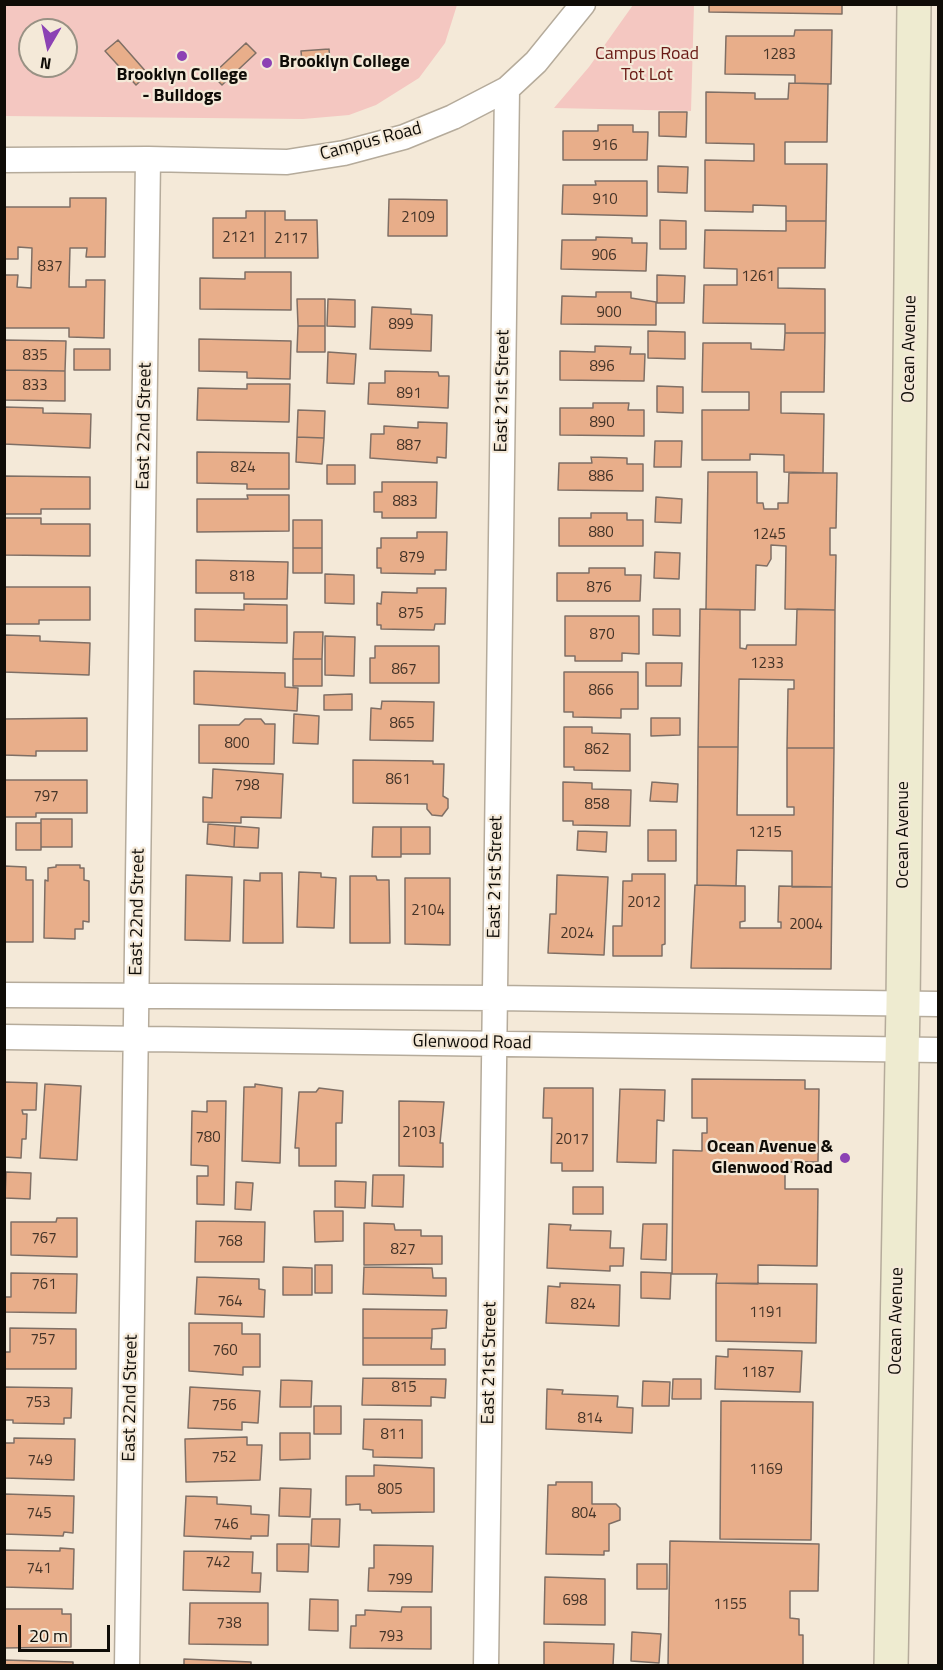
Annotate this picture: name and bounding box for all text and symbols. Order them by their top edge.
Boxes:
north arrow [18,18,78,78]
park label: Campus Road Tot Lot [595,44,699,86]
house number: 1283 [762,46,796,64]
marker: Brooklyn College - Bulldogs [175,49,189,63]
text: N [38,51,53,77]
place label: Brooklyn College [279,52,410,74]
marker: Brooklyn College [260,56,274,70]
place label: Brooklyn College - Bulldogs [117,65,247,107]
street label: Campus Road [318,118,424,166]
house number: 916 [592,137,618,155]
house number: 910 [592,191,618,209]
house number: 2109 [401,209,435,227]
house number: 2121 [222,229,256,247]
house number: 2117 [274,230,308,248]
house number: 906 [591,247,617,265]
house number: 837 [37,258,63,276]
house number: 1261 [741,268,775,286]
street label: Ocean Avenue [898,295,922,403]
house number: 900 [596,304,622,322]
house number: 899 [388,316,414,334]
street label: East 21st Street [491,329,515,453]
house number: 835 [22,347,48,365]
house number: 896 [589,358,615,376]
street label: East 22nd Street [133,362,157,490]
house number: 833 [22,377,48,395]
house number: 891 [396,385,422,403]
house number: 890 [589,414,615,432]
house number: 887 [396,437,422,455]
house number: 824 [230,459,256,477]
house number: 886 [588,468,614,486]
house number: 883 [392,493,418,511]
house number: 880 [588,524,614,542]
house number: 1245 [752,526,786,544]
house number: 879 [399,549,425,567]
house number: 818 [229,568,255,586]
house number: 876 [586,579,612,597]
house number: 875 [398,605,424,623]
house number: 870 [589,626,615,644]
house number: 1233 [750,655,784,673]
house number: 867 [391,661,417,679]
house number: 866 [588,682,614,700]
house number: 865 [389,715,415,733]
house number: 800 [224,735,250,753]
house number: 862 [584,741,610,759]
house number: 861 [385,771,411,789]
house number: 798 [234,777,260,795]
street label: Ocean Avenue [893,781,915,889]
house number: 797 [33,788,59,806]
house number: 858 [584,796,610,814]
street label: East 21st Street [484,815,508,939]
house number: 1215 [748,824,782,842]
street label: East 22nd Street [126,848,150,976]
house number: 2012 [627,894,661,912]
house number: 2104 [411,902,445,920]
house number: 2004 [789,916,823,934]
house number: 2024 [560,925,594,943]
street label: Glenwood Road [412,1031,532,1055]
house number: 2103 [402,1124,436,1142]
house number: 780 [195,1129,221,1147]
house number: 2017 [555,1131,589,1149]
place label: Ocean Avenue & Glenwood Road [707,1137,833,1180]
marker: Ocean Avenue & Glenwood Road [838,1151,852,1165]
house number: 767 [31,1230,57,1248]
house number: 768 [217,1233,243,1251]
house number: 827 [390,1241,416,1259]
street label: Ocean Avenue [885,1267,909,1375]
house number: 761 [31,1276,57,1294]
house number: 764 [217,1293,243,1311]
house number: 824 [570,1296,596,1314]
street label: East 21st Street [478,1301,502,1425]
house number: 1191 [749,1304,783,1322]
house number: 757 [30,1331,56,1349]
street label: East 22nd Street [119,1334,143,1462]
house number: 760 [212,1342,238,1360]
house number: 1187 [741,1364,775,1382]
house number: 815 [391,1379,417,1397]
house number: 753 [25,1394,51,1412]
house number: 756 [211,1397,237,1415]
house number: 814 [577,1410,603,1428]
house number: 811 [380,1426,406,1444]
house number: 752 [211,1449,237,1467]
house number: 749 [27,1452,53,1470]
house number: 1169 [749,1461,783,1479]
house number: 805 [377,1481,403,1499]
house number: 745 [26,1505,52,1523]
house number: 804 [571,1505,597,1523]
house number: 746 [213,1516,239,1534]
house number: 742 [205,1554,231,1572]
house number: 741 [26,1560,52,1578]
house number: 799 [387,1571,413,1589]
house number: 698 [562,1592,588,1610]
house number: 1155 [713,1596,747,1614]
scale bar [21,1613,112,1651]
house number: 738 [216,1615,242,1633]
text: 20 m [29,1622,68,1649]
house number: 793 [378,1628,404,1646]

